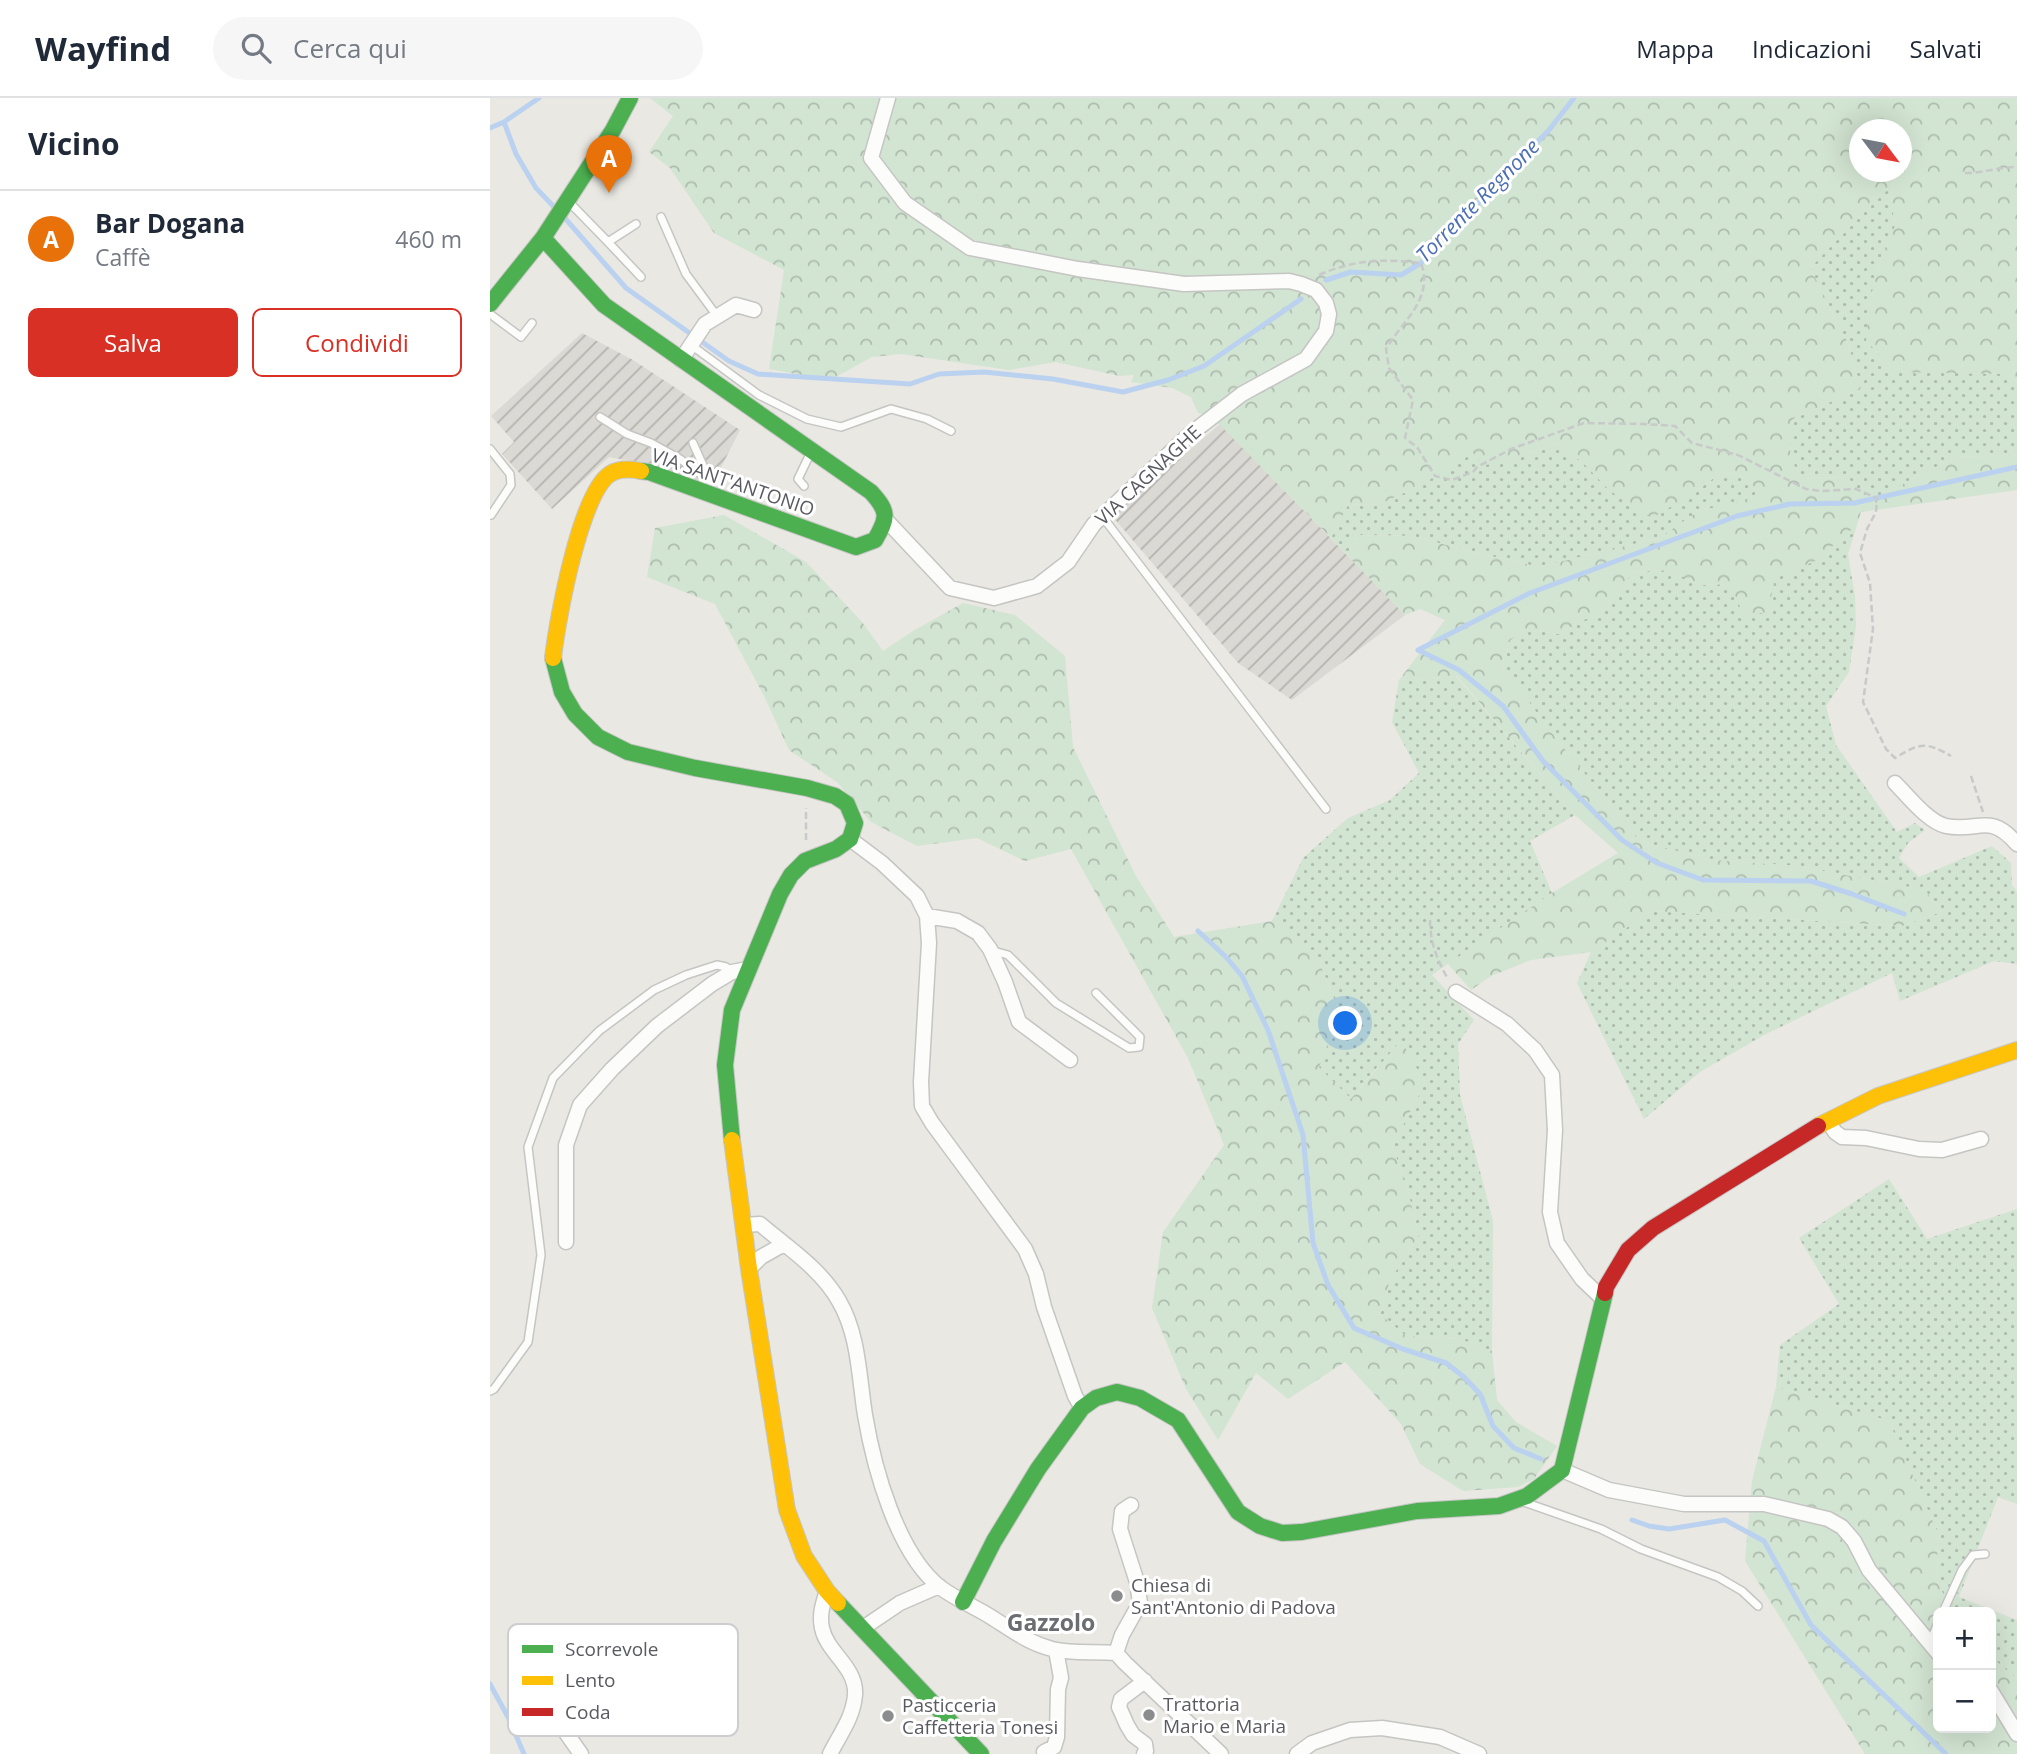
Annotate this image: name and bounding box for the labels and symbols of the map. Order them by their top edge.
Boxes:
north arrow [1849,119,1912,182]
water label: Torrente Regnone [1409,132,1545,268]
pin: A [586,135,632,193]
street label: VIA CAGNAGHE [1089,419,1207,531]
street label: VIA SANT'ANTONIO [648,442,818,522]
your location [1328,1006,1362,1040]
place label: Chiesa di Sant'Antonio di Padova [1131,1572,1336,1620]
marker: Chiesa di Sant'Antonio di Padova [1109,1588,1125,1604]
district label: Gazzolo [1007,1606,1095,1638]
legend [508,1624,738,1736]
text: Scorrevole [565,1636,659,1662]
text: Lento [565,1667,615,1693]
place label: Trattoria Mario e Maria [1163,1691,1286,1739]
place label: Pasticceria Caffetteria Tonesi [902,1692,1058,1740]
text: Coda [565,1699,611,1725]
marker: Trattoria Mario e Maria [1141,1707,1157,1723]
marker: Pasticceria Caffetteria Tonesi [880,1708,896,1724]

